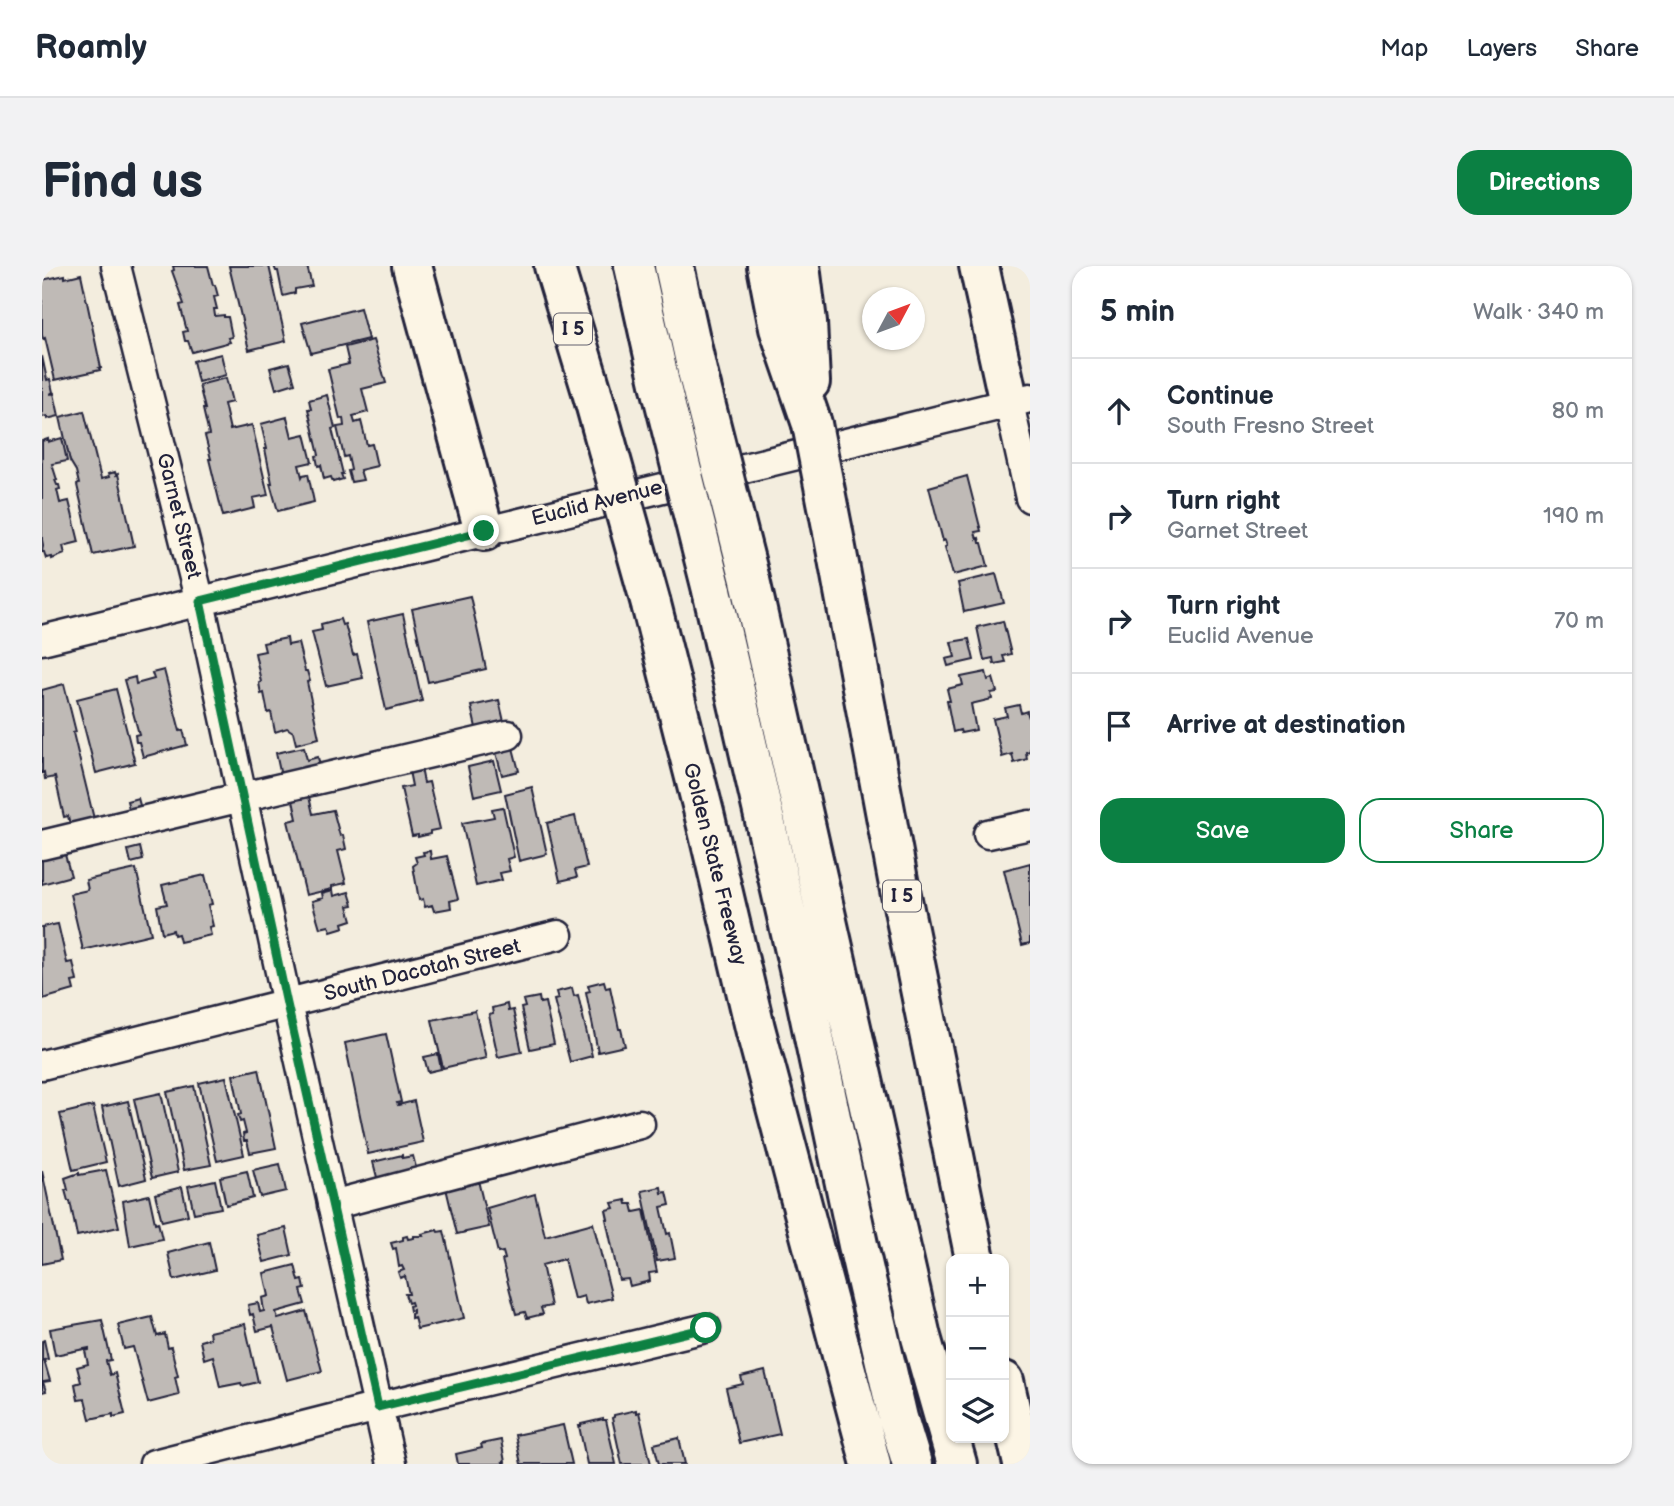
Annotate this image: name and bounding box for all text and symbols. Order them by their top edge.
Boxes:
text: Roamly [35,28,147,68]
text: Map [1380,34,1428,63]
text: Layers [1466,34,1537,63]
text: Share [1575,34,1639,63]
button: Directions [1457,150,1632,215]
text: Find us [42,153,203,212]
north arrow [862,287,925,350]
text: 5 min [1100,294,1175,330]
text: Walk · 340 m [1473,298,1604,326]
road number: I 5 [554,314,592,344]
text: Continue [1167,381,1274,412]
icon: ahead [1100,392,1138,430]
text: 80 m [1552,397,1604,425]
text: South Fresno Street [1167,412,1374,440]
street label: Garnet Street [151,450,207,582]
street label: Euclid Avenue [529,475,665,531]
text: Turn right [1167,486,1280,517]
icon: right [1100,497,1138,535]
text: 190 m [1543,502,1604,530]
route end [468,515,499,546]
text: Garnet Street [1167,517,1308,545]
text: Turn right [1167,591,1280,622]
icon: right [1100,602,1138,640]
text: 70 m [1554,607,1604,635]
text: Euclid Avenue [1167,622,1314,650]
icon: arrive [1100,707,1138,745]
text: Arrive at destination [1167,710,1406,741]
street label: Golden State Freeway [678,760,752,968]
button: Save [1100,798,1345,863]
button: Share [1359,798,1604,863]
road number: I 5 [883,880,921,912]
street label: South Dacotah Street [321,933,523,1007]
map controls [946,1254,1009,1443]
button: + [946,1254,1009,1317]
route start [690,1312,721,1343]
button: − [946,1317,1009,1380]
button: layers [946,1380,1009,1443]

